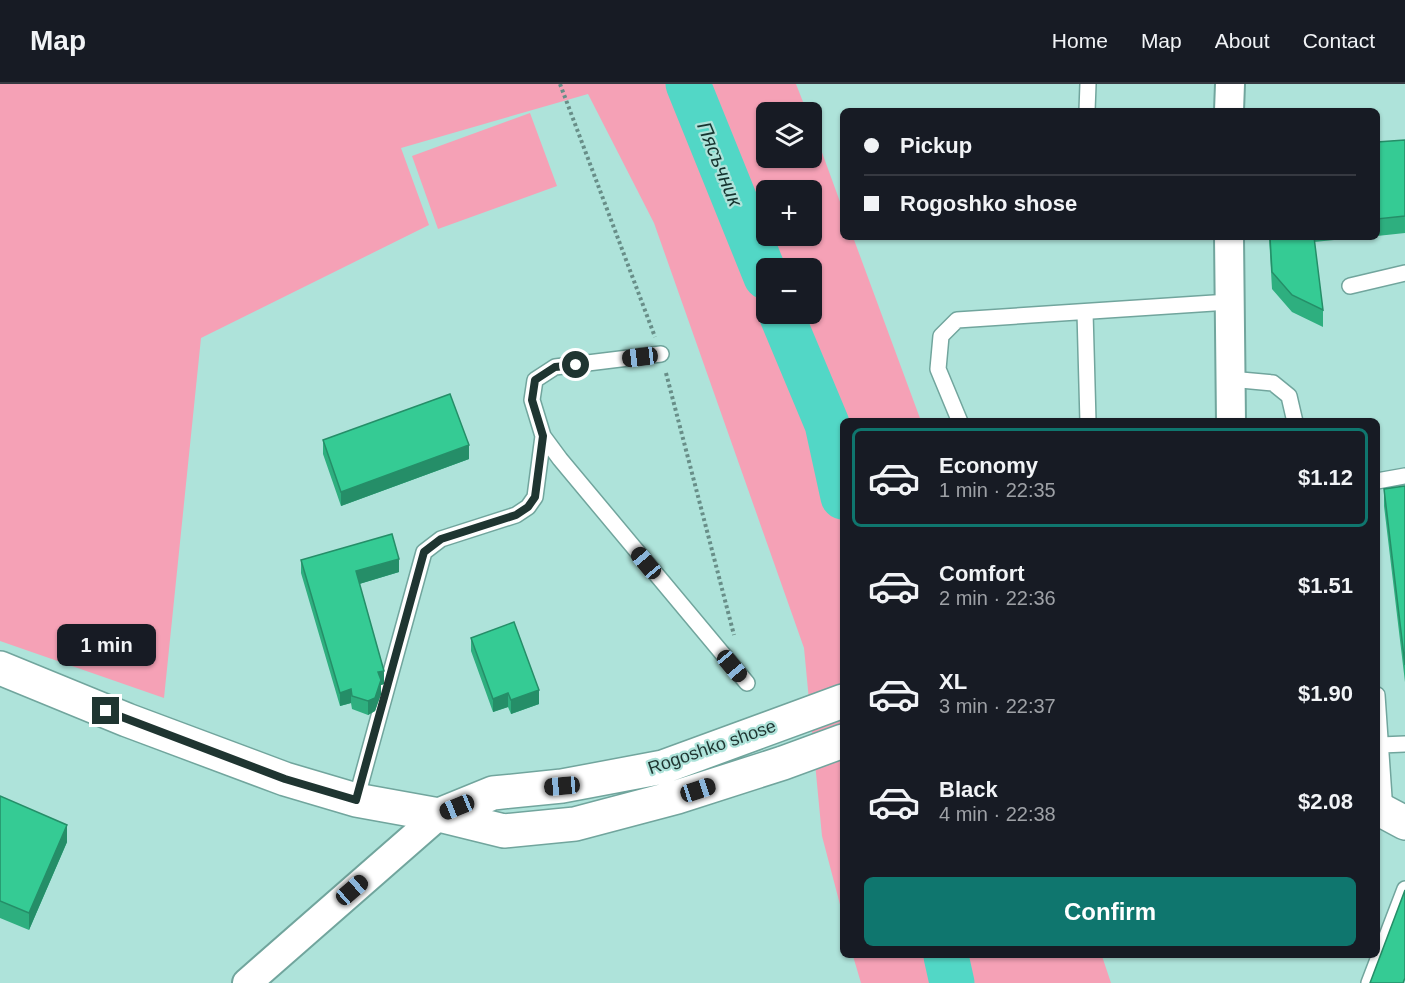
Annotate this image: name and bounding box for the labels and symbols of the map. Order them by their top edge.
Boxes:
water label: Пясъчник [693,119,747,211]
car [621,346,659,368]
route start [562,351,589,378]
car [628,543,664,583]
callout: 1 min [57,624,156,666]
car [714,646,750,686]
route end [92,697,119,724]
street label: Rogoshko shose [645,716,779,778]
car [543,775,581,797]
car [678,776,718,804]
car [437,792,477,822]
car [333,871,371,909]

